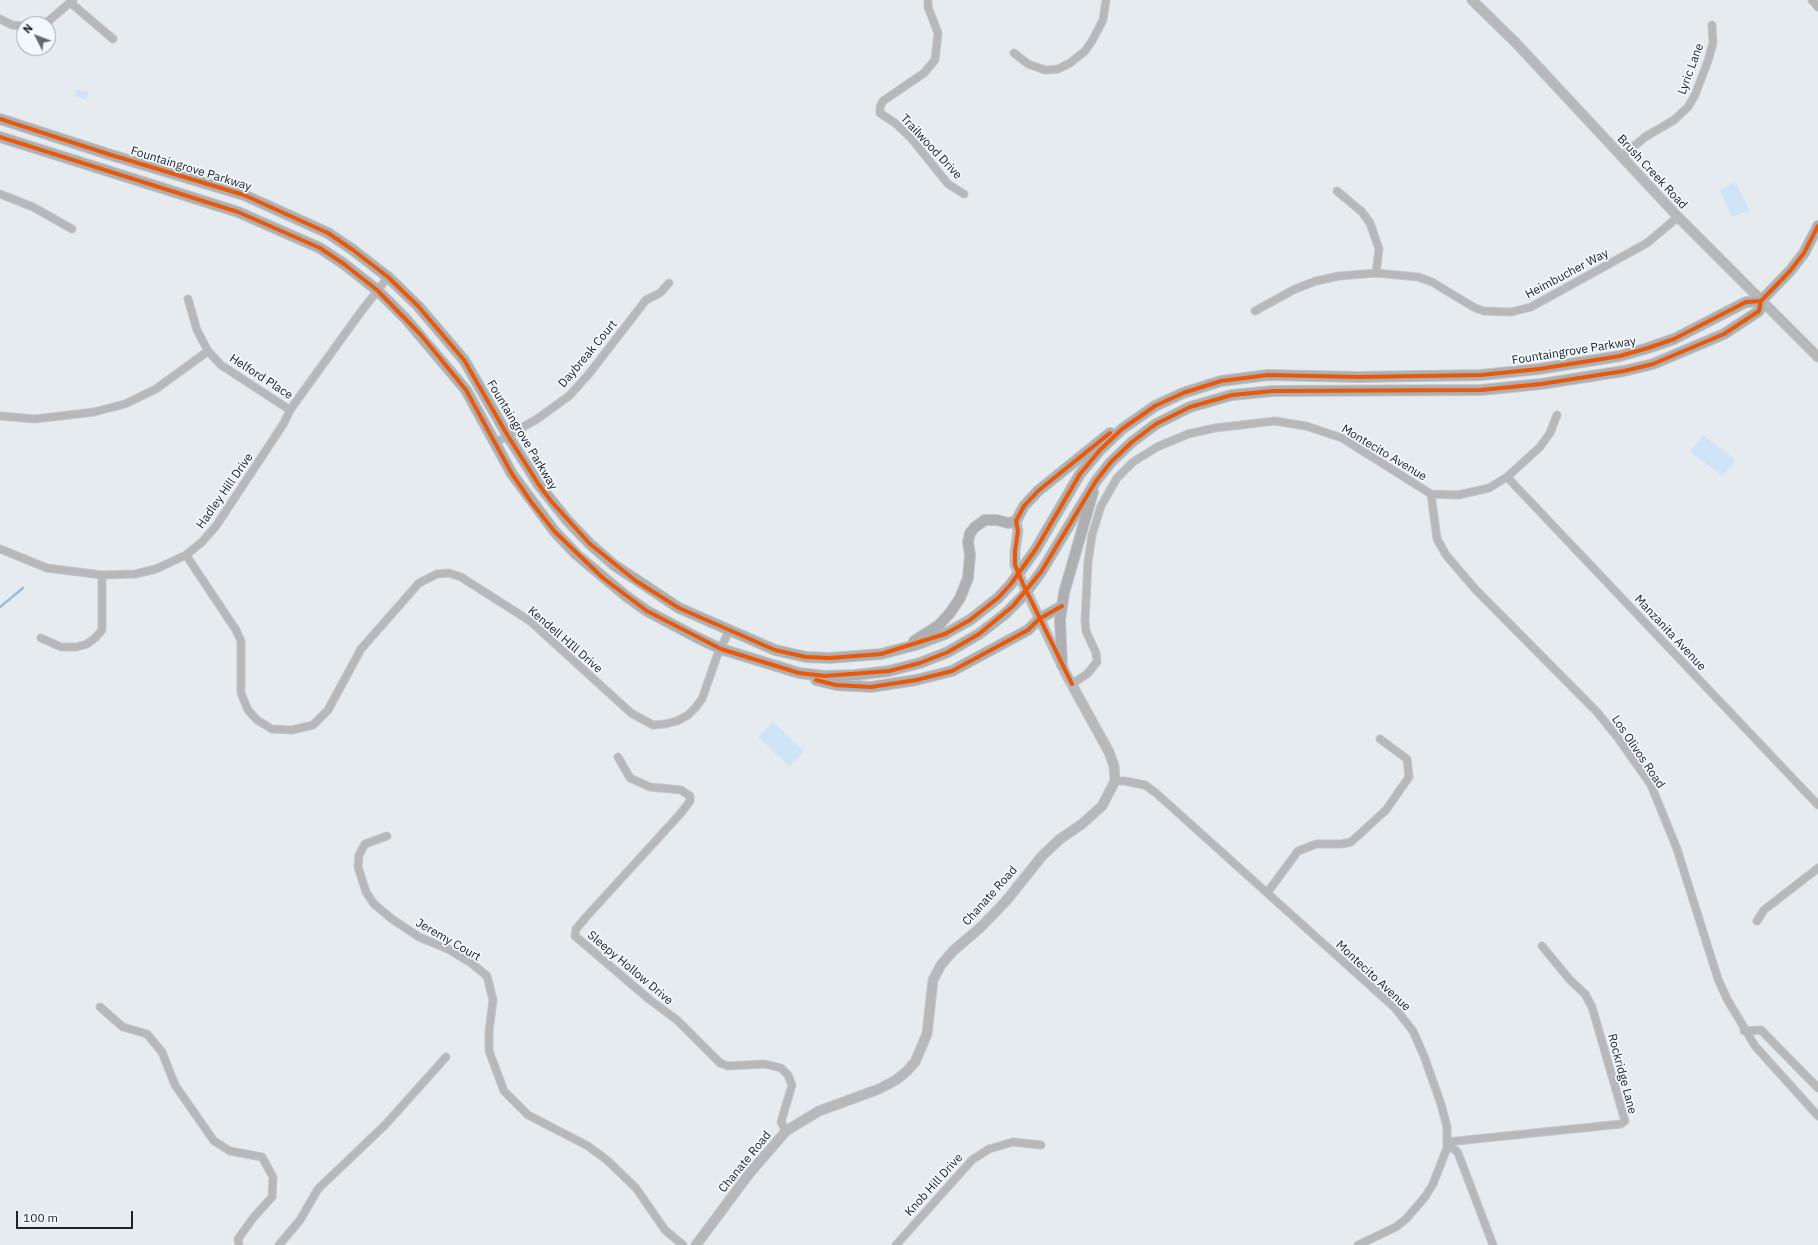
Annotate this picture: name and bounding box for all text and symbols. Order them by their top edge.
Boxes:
north arrow [16,16,56,56]
text: N [20,21,36,36]
street label: Lyric Lane [1675,41,1707,97]
street label: Trailwood Drive [897,112,965,182]
street label: Brush Creek Road [1614,132,1690,212]
street label: Fountaingrove Parkway [129,144,253,194]
street label: Heimbucher Way [1523,246,1611,302]
street label: Daybreak Court [556,317,620,391]
street label: Fountaingrove Parkway [1511,334,1637,368]
street label: Helford Place [227,351,295,403]
street label: Fountaingrove Parkway [484,378,560,492]
street label: Montecito Avenue [1339,422,1429,484]
street label: Hadley Hill Drive [194,450,256,532]
street label: Manzanita Avenue [1631,592,1709,674]
street label: Kendell HIll Drive [525,604,605,676]
street label: Los Olivos Road [1608,713,1668,791]
street label: Chanate Road [960,863,1020,929]
street label: Jeremy Court [413,916,483,964]
street label: Sleepy Hollow Drive [584,928,676,1008]
street label: Montecito Avenue [1333,938,1413,1014]
street label: Rockridge Lane [1604,1032,1640,1116]
street label: Chanate Road [716,1128,774,1196]
street label: Knob Hill Drive [902,1151,966,1219]
scale bar [18,1203,135,1229]
text: 100 m [23,1210,58,1225]

